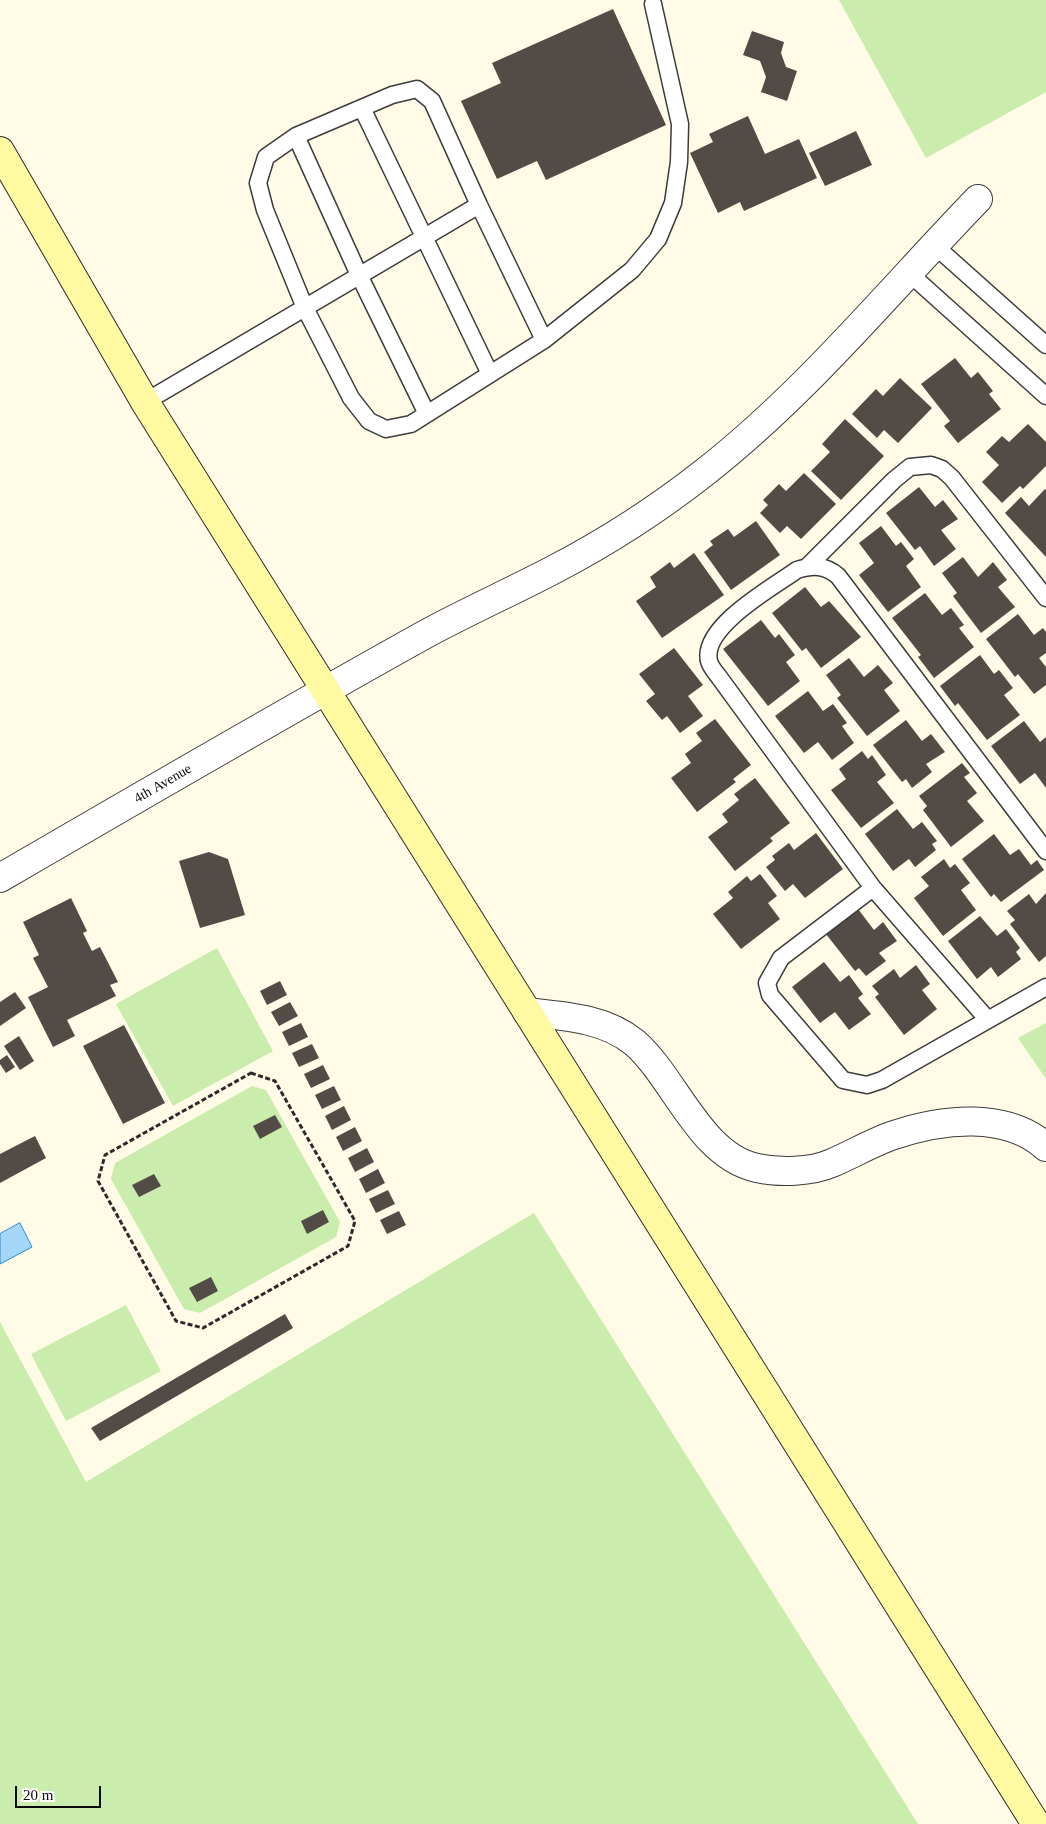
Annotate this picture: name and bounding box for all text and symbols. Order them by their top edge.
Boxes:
street label: 4th Avenue [131,761,195,807]
scale bar [18,1776,104,1808]
text: 20 m [23,1787,53,1803]

